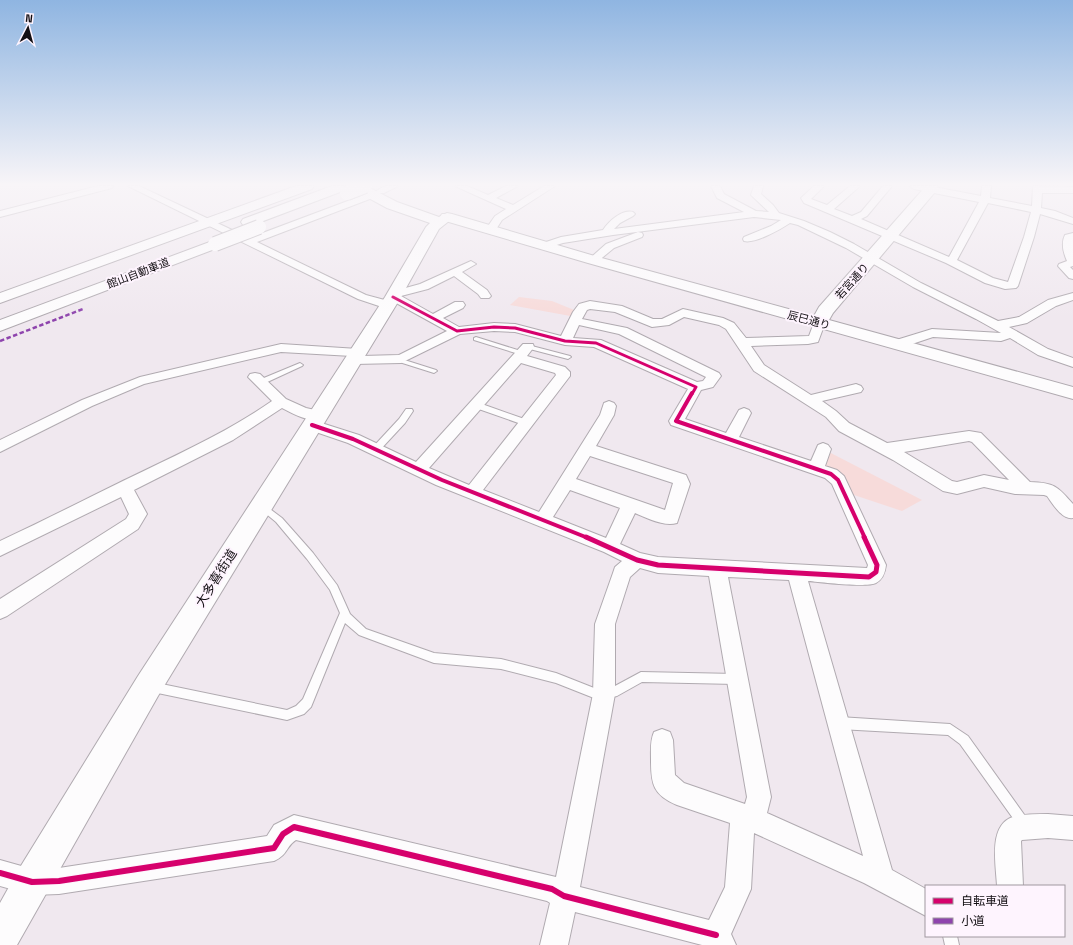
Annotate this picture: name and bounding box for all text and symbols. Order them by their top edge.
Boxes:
north arrow [8,8,48,48]
text: N [25,11,33,25]
street label: 館山自動車道 [105,255,171,291]
street label: 若宮通り [832,260,872,302]
street label: 辰巳通り [786,308,832,332]
street label: 大多喜街道 [192,546,240,610]
legend [925,885,1065,937]
text: 自転車道 [961,893,1009,909]
text: 小道 [961,913,985,929]

